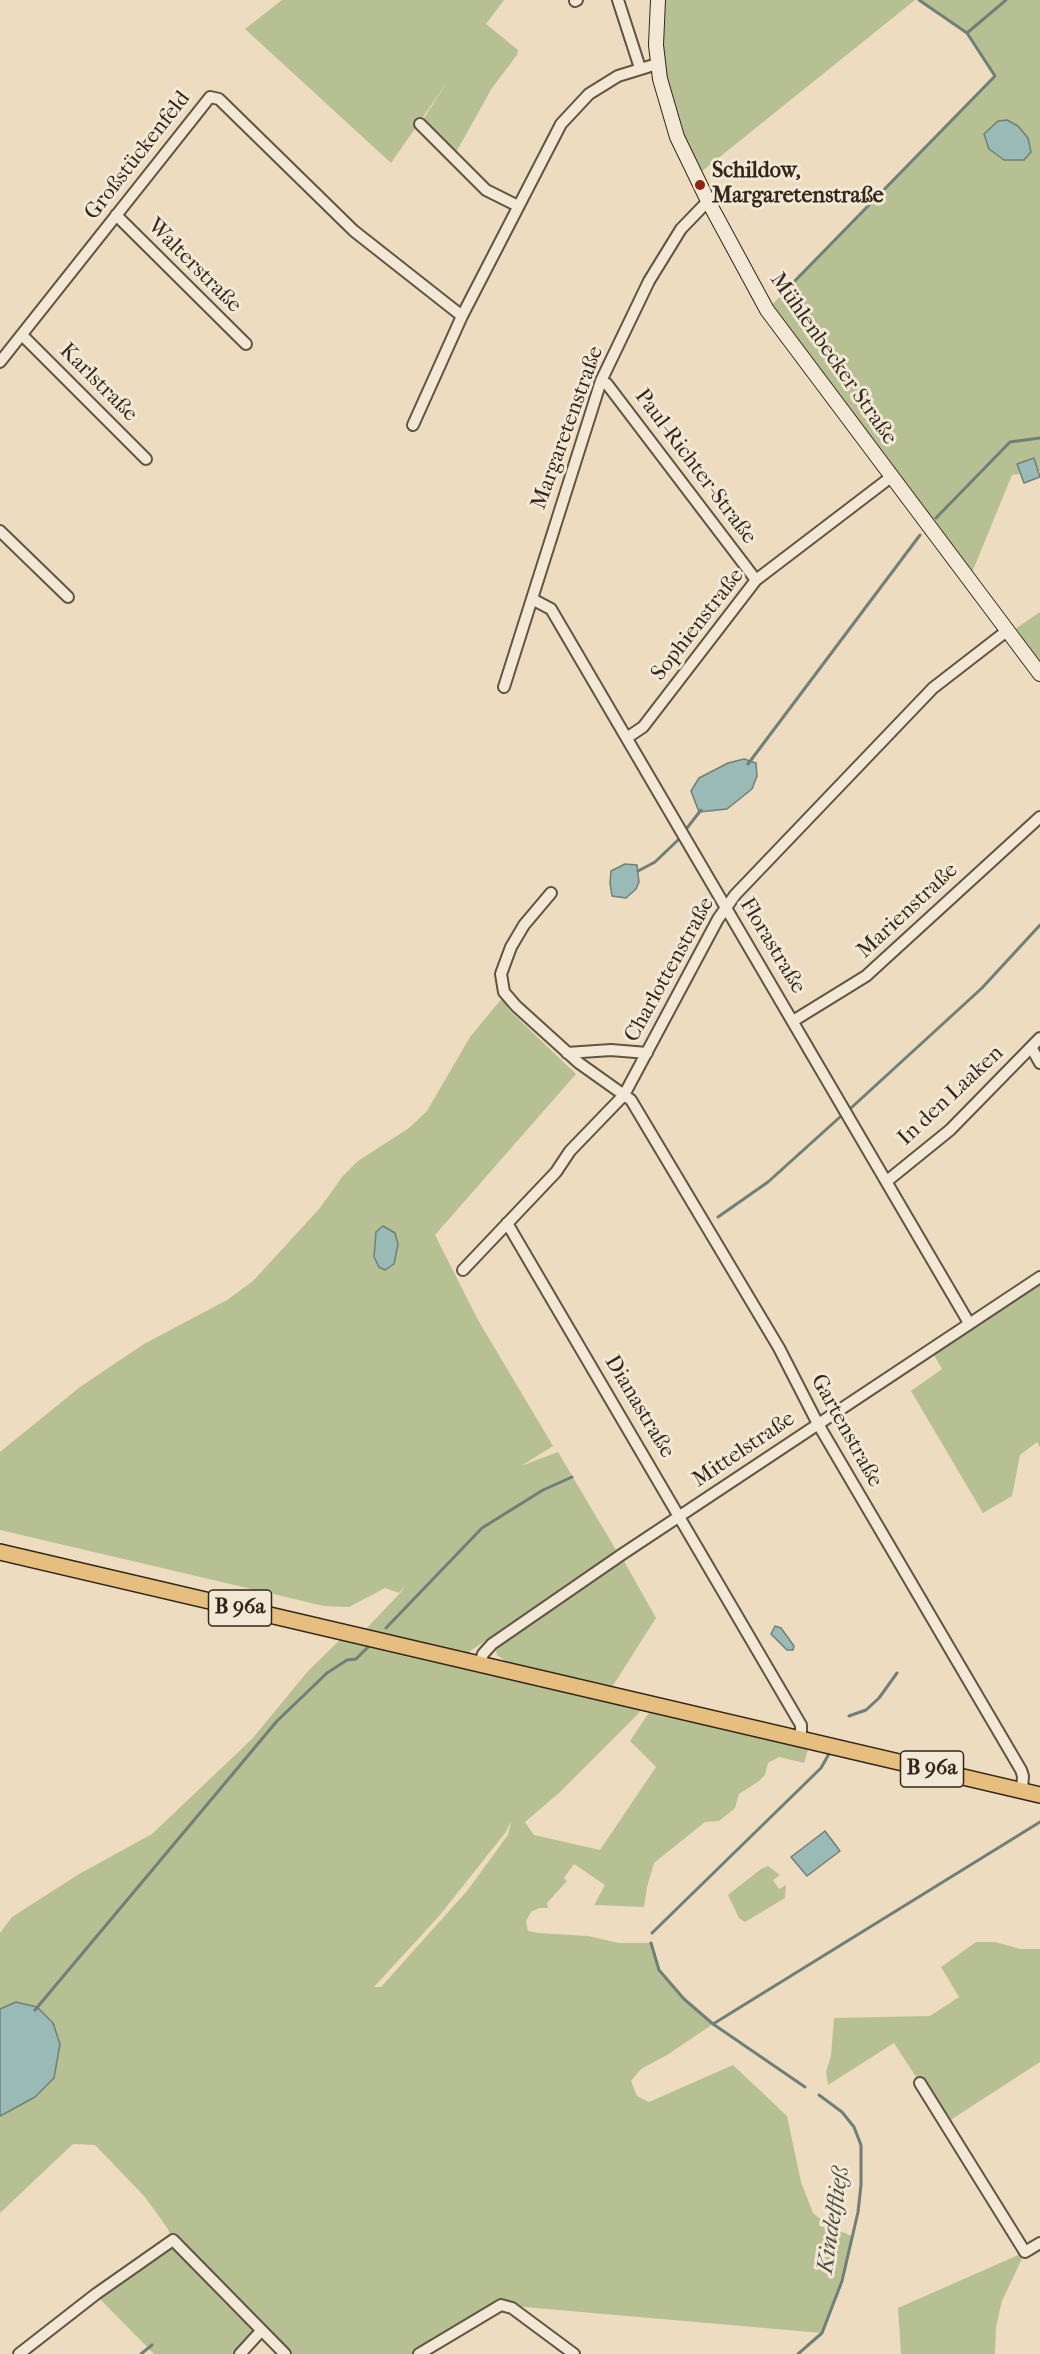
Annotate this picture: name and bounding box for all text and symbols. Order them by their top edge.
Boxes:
street label: Großstückenfeld [80,86,196,226]
place label: Schildow, Margaretenstraße [712,159,884,210]
marker: Schildow, Margaretenstraße [693,178,707,192]
street label: Walterstraße [141,213,247,319]
street label: Mühlenbecker Straße [764,268,902,450]
street label: Karlstraße [53,338,143,428]
street label: Margaretenstraße [526,343,610,513]
street label: Paul-Richter-Straße [628,384,762,550]
street label: Sophienstraße [646,564,750,686]
street label: Marienstraße [852,858,964,964]
street label: Charlottenstraße [619,893,721,1047]
street label: Florastraße [733,893,811,999]
street label: In den Laaken [893,1040,1009,1152]
street label: Dianastraße [598,1351,680,1463]
street label: Gartenstraße [804,1370,888,1492]
street label: Mittelstraße [688,1406,800,1494]
road number: B 96a [208,1590,272,1626]
road number: B 96a [900,1751,964,1787]
water label: Kindelfließ [811,2164,857,2276]

